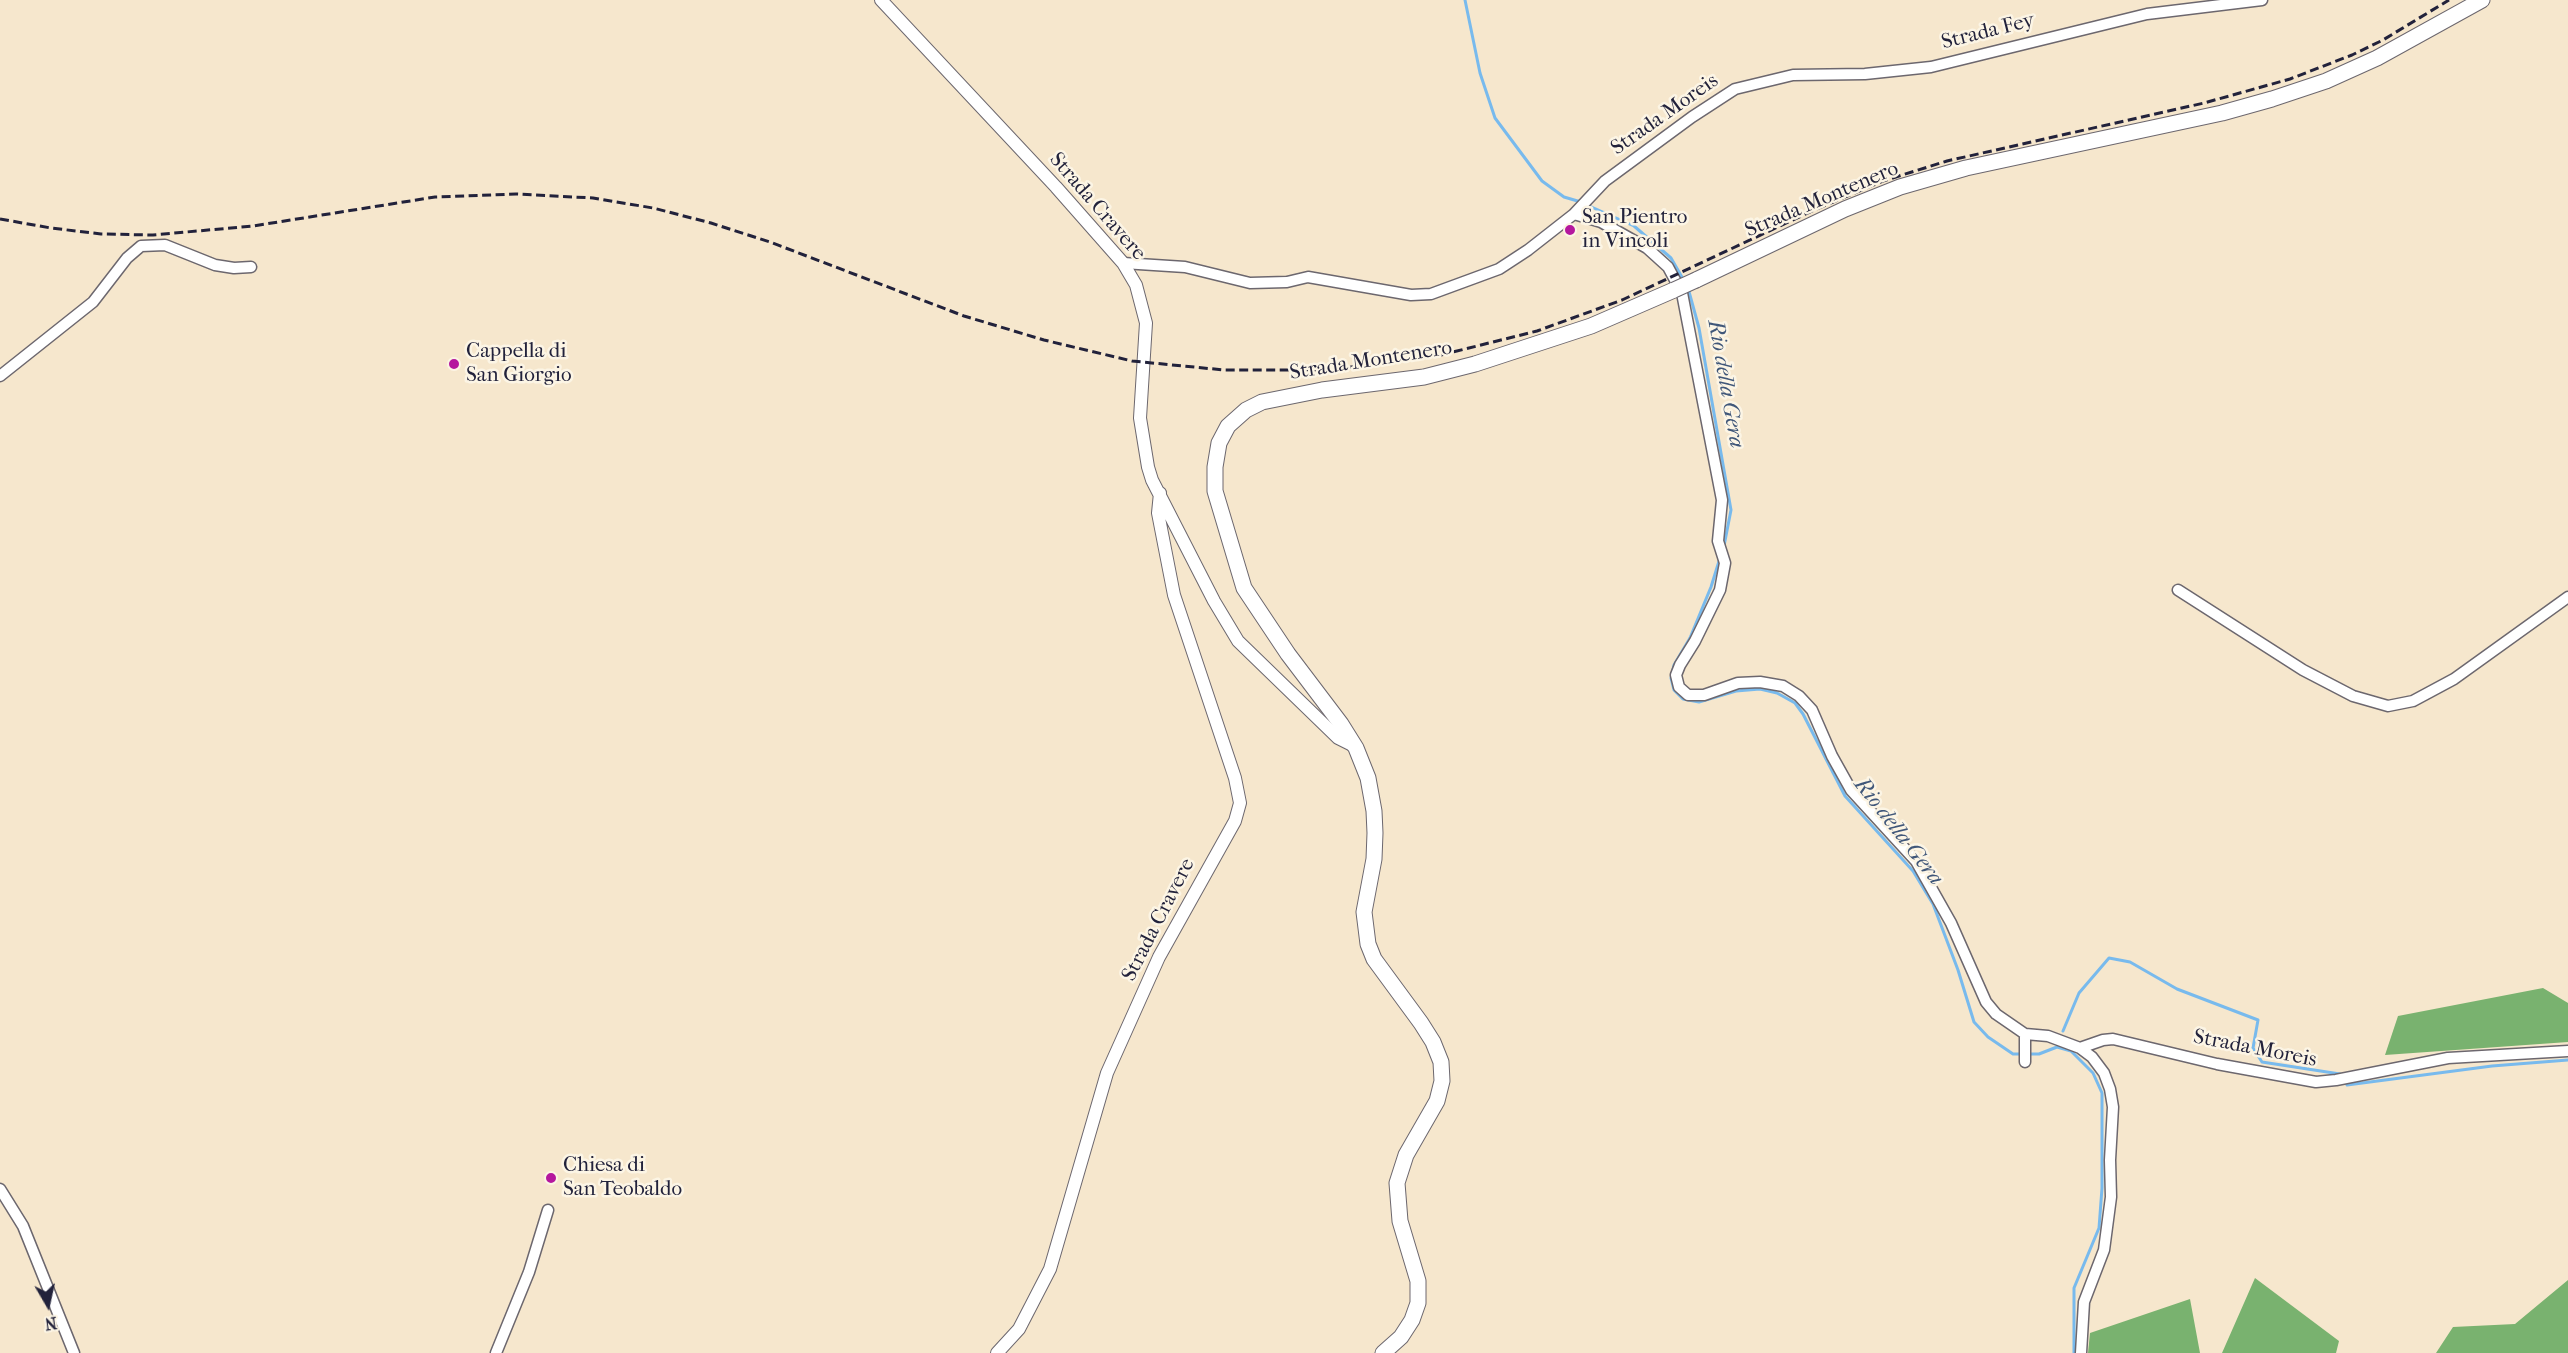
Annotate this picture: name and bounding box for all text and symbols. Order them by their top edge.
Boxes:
street label: Strada Fey [1939,8,2037,56]
street label: Strada Moreis [1606,69,1724,161]
street label: Strada Cravere [1043,148,1151,266]
street label: Strada Montenero [1742,156,1902,244]
place label: San Pientro in Vincoli [1582,205,1687,255]
marker: San Pientro in Vincoli [1563,223,1577,237]
water label: Rio della Gera [1701,318,1749,450]
street label: Strada Montenero [1288,336,1454,386]
place label: Cappella di San Giorgio [466,339,572,389]
marker: Cappella di San Giorgio [447,357,461,371]
water label: Rio della Gera [1848,773,1948,891]
street label: Strada Cravere [1117,854,1201,986]
street label: Strada Moreis [2191,1025,2319,1073]
place label: Chiesa di San Teobaldo [563,1153,682,1203]
marker: Chiesa di San Teobaldo [544,1171,558,1185]
north arrow [18,1275,78,1335]
text: N [43,1313,58,1334]

